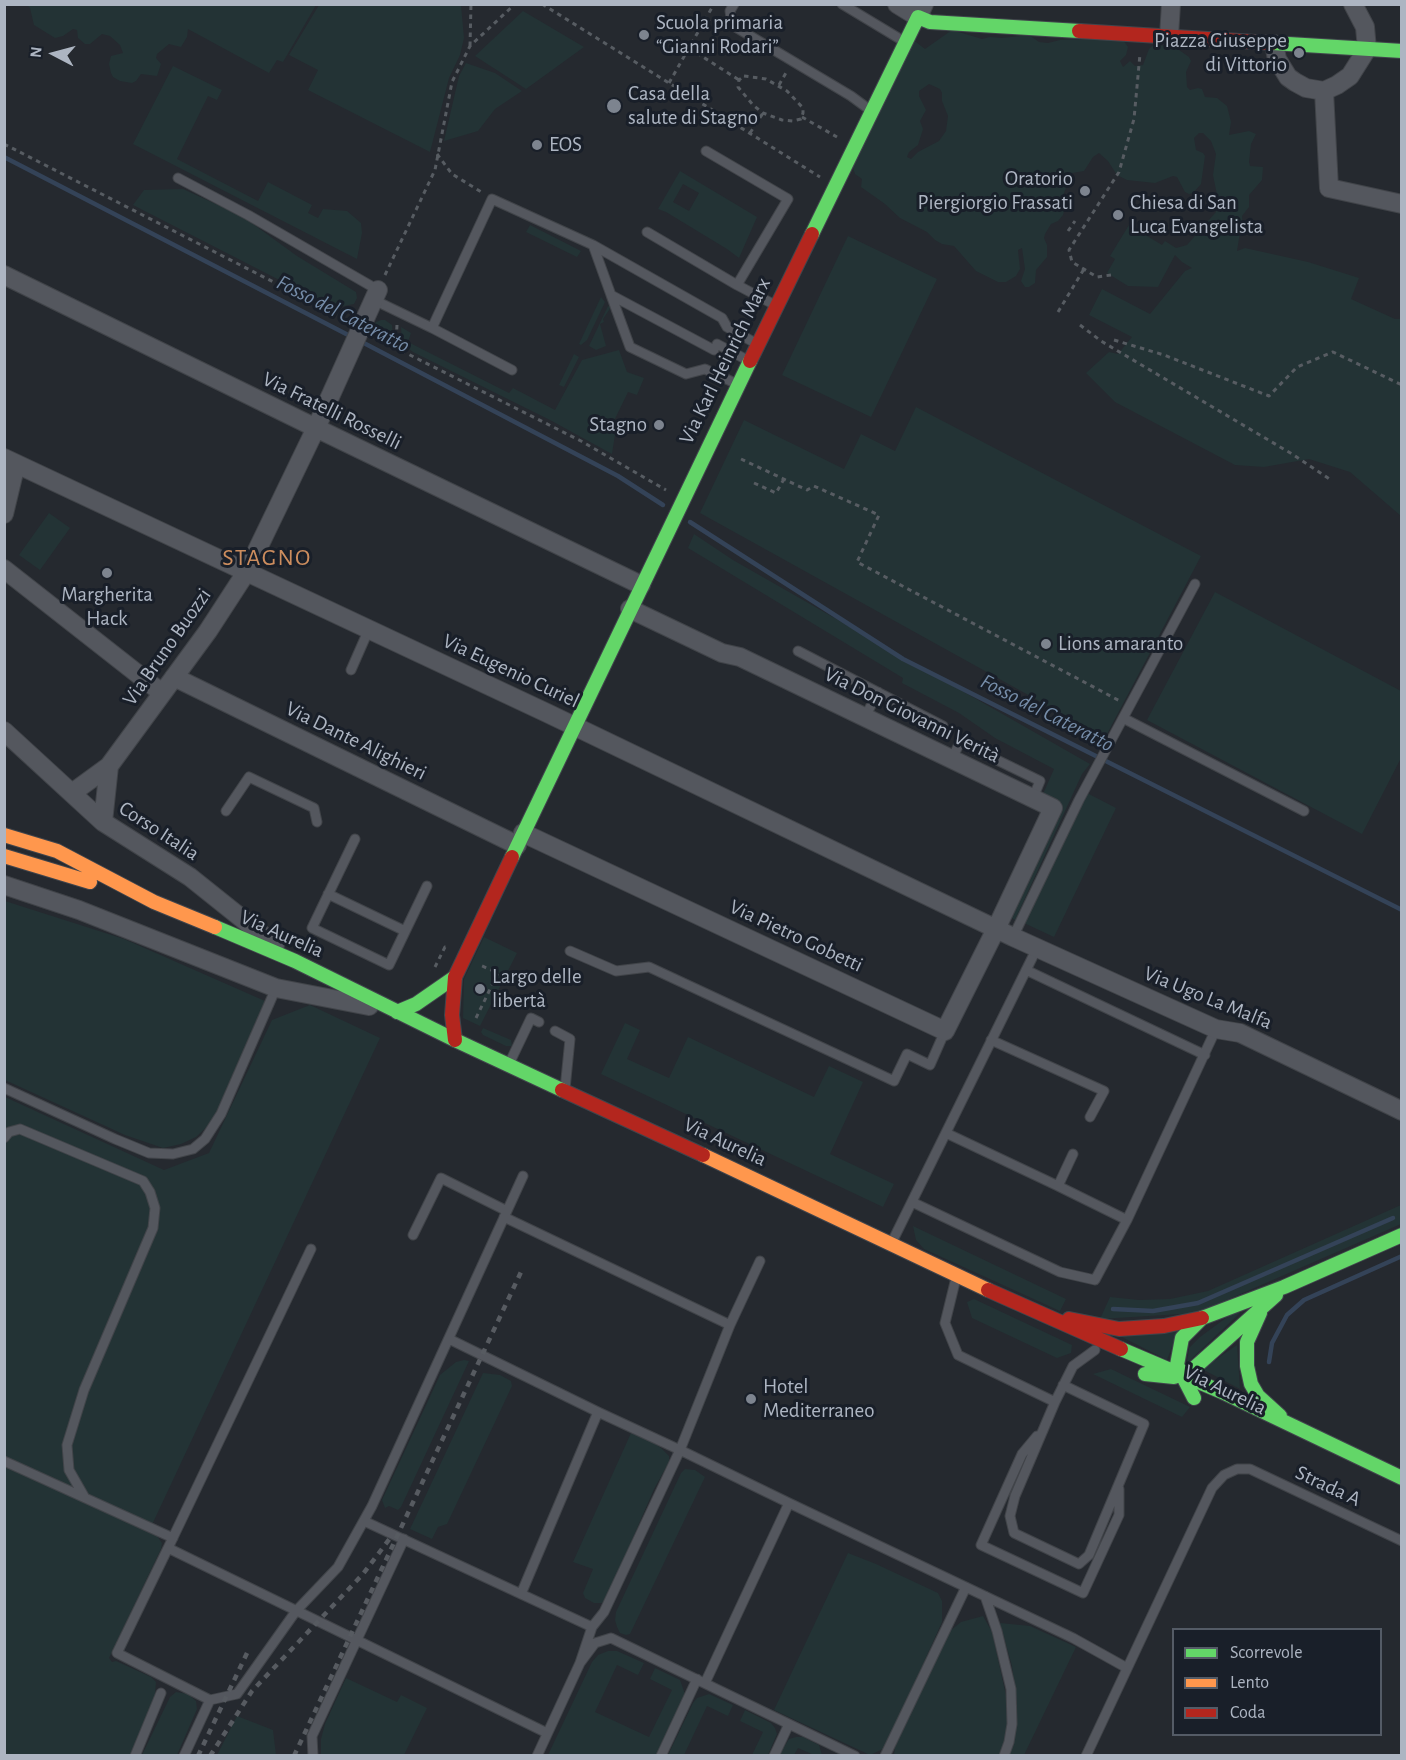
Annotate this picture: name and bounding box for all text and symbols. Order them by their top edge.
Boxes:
place label: Scuola primaria “Gianni Rodari” [656,10,783,60]
north arrow [24,24,84,84]
marker: Scuola primaria “Gianni Rodari” [637,28,651,42]
place label: Piazza Giuseppe di Vittorio [1154,28,1287,78]
text: N [28,46,45,58]
marker: Piazza Giuseppe di Vittorio [1292,46,1306,60]
place label: Casa della salute di Stagno [628,81,758,131]
marker: Casa della salute di Stagno [605,97,623,115]
place label: EOS [549,132,582,158]
marker: EOS [530,138,544,152]
place label: Oratorio Piergiorgio Frassati [918,166,1073,216]
marker: Oratorio Piergiorgio Frassati [1078,184,1092,198]
place label: Chiesa di San Luca Evangelista [1130,190,1263,240]
marker: Chiesa di San Luca Evangelista [1111,208,1125,222]
water label: Fosso del Cateratto [272,269,414,359]
street label: Via Karl Heinrich Marx [674,274,776,448]
street label: Via Fratelli Rosselli [258,366,406,456]
place label: Stagno [589,412,647,438]
marker: Stagno [652,418,666,432]
district label: STAGNO [222,544,312,572]
marker: Margherita Hack [100,566,114,580]
place label: Margherita Hack [61,582,153,632]
street label: Via Bruno Buozzi [117,583,217,711]
street label: Via Eugenio Curiel [439,628,583,714]
place label: Lions amaranto [1058,631,1183,657]
marker: Lions amaranto [1039,637,1053,651]
street label: Via Don Giovanni Verità [820,661,1004,769]
water label: Fosso del Cateratto [976,668,1118,758]
street label: Via Dante Alighieri [281,696,431,786]
street label: Corso Italia [114,796,204,866]
street label: Via Pietro Gobetti [725,894,867,978]
street label: Via Aurelia [236,904,328,964]
street label: Via Ugo La Malfa [1140,961,1276,1035]
place label: Largo delle libertà [492,964,582,1014]
marker: Largo delle libertà [473,982,487,996]
street label: Via Aurelia [679,1112,771,1172]
street label: Via Aurelia [1180,1359,1270,1421]
place label: Hotel Mediterraneo [763,1374,875,1424]
marker: Hotel Mediterraneo [744,1392,758,1406]
street label: Strada A [1291,1460,1365,1512]
legend [1172,1628,1382,1736]
text: Scorrevole [1230,1644,1303,1662]
text: Lento [1230,1674,1269,1692]
text: Coda [1230,1704,1265,1722]

